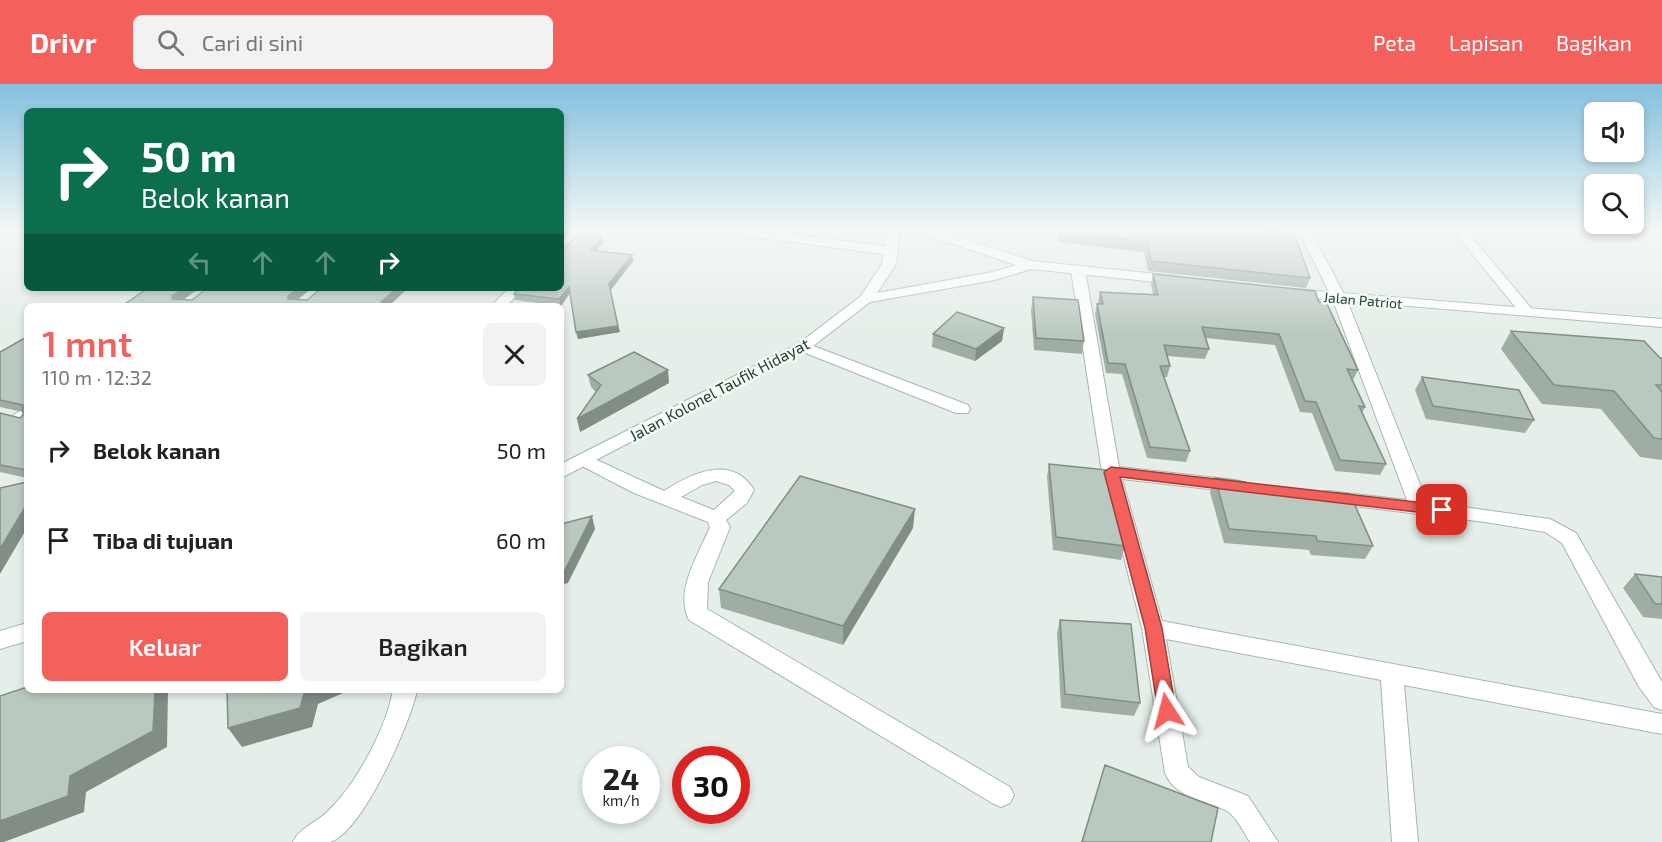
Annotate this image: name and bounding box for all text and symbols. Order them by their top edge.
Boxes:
search box [133,15,553,69]
text: Drivr [30,25,97,59]
icon: search [154,26,187,59]
text: Cari di sini [202,29,303,55]
text: Peta [1373,30,1416,55]
text: Lapisan [1449,30,1523,55]
text: Bagikan [1556,30,1632,55]
map controls [1584,102,1644,234]
button: sound [1584,102,1644,162]
text: 50 m [141,130,237,180]
icon: right [42,132,120,210]
button: search [1584,174,1644,234]
text: Belok kanan [141,181,290,213]
icon: left [183,246,216,279]
icon: ahead [246,246,279,279]
icon: ahead [309,246,342,279]
icon: right [372,246,405,279]
street label: Jalan Patriot [1323,288,1403,312]
text: 1 mnt [42,321,132,364]
button: close [483,323,546,386]
street label: Jalan Kolonel Taufik Hidayat [626,333,812,445]
text: 110 m · 12:32 [42,365,152,389]
icon: right [42,434,75,467]
text: Belok kanan [93,437,220,463]
text: 50 m [497,437,546,463]
pin [1416,484,1467,535]
icon: arrive [1425,493,1458,526]
icon: arrive [42,524,75,557]
text: Tiba di tujuan [93,527,233,553]
text: 60 m [496,527,546,553]
button: Keluar [42,612,288,681]
button: Bagikan [300,612,546,681]
position arrow [1135,679,1199,743]
speed limit sign: 30 [672,746,750,824]
text: 24 [603,760,639,796]
text: km/h [602,791,640,809]

